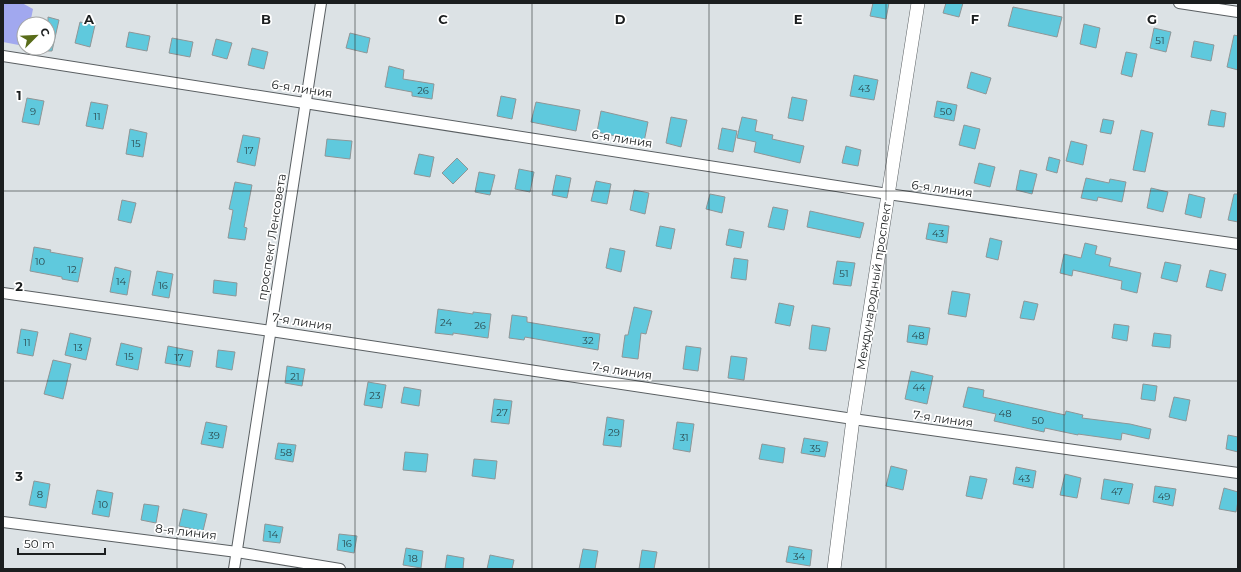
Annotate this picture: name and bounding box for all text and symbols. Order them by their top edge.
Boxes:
text: A [83,11,95,27]
text: B [261,11,271,27]
text: C [438,11,448,27]
text: D [615,11,626,27]
text: E [794,11,803,27]
text: F [971,11,979,27]
text: G [1147,11,1157,27]
north arrow [16,16,56,56]
text: С [37,25,53,38]
house number: 51 [1155,34,1165,47]
street label: 6-я линия [270,76,334,101]
house number: 43 [858,82,870,95]
house number: 26 [417,84,429,97]
text: 1 [16,87,22,103]
house number: 9 [30,105,36,118]
house number: 50 [940,105,953,118]
house number: 11 [93,110,101,123]
street label: 6-я линия [590,126,654,151]
house number: 15 [131,137,141,150]
house number: 17 [244,144,254,157]
street label: проспект Ленсовета [254,172,289,301]
street label: 6-я линия [911,177,974,200]
street label: Международный проспект [853,201,894,371]
house number: 43 [932,227,944,240]
house number: 10 [35,255,45,268]
house number: 12 [67,263,77,276]
house number: 51 [839,267,849,280]
house number: 14 [116,275,126,288]
text: 2 [15,278,23,294]
house number: 16 [158,279,168,292]
street label: 7-я линия [271,309,333,334]
house number: 24 [440,316,452,329]
house number: 26 [474,319,486,332]
house number: 48 [911,329,925,342]
house number: 32 [582,334,594,347]
house number: 11 [23,336,31,349]
house number: 13 [73,341,83,354]
house number: 15 [124,350,134,363]
house number: 17 [174,351,184,364]
street label: 7-я линия [591,358,653,383]
house number: 21 [290,370,300,383]
house number: 44 [912,381,926,394]
house number: 23 [369,389,381,402]
house number: 27 [496,406,508,419]
street label: 7-я линия [912,407,974,430]
house number: 48 [998,407,1012,420]
house number: 50 [1032,414,1045,427]
house number: 29 [608,426,620,439]
house number: 39 [208,429,220,442]
house number: 31 [679,431,689,444]
house number: 35 [809,442,821,455]
house number: 58 [280,446,292,459]
text: 3 [14,468,23,484]
house number: 43 [1018,472,1030,485]
house number: 47 [1111,485,1123,498]
house number: 8 [37,488,43,501]
house number: 49 [1158,490,1170,503]
house number: 10 [98,498,108,511]
street label: 8-я линия [154,520,218,543]
house number: 14 [268,528,278,541]
scale bar [18,530,105,556]
text: 50 m [24,536,55,551]
house number: 16 [342,537,352,550]
house number: 34 [793,550,806,563]
house number: 18 [408,552,418,565]

